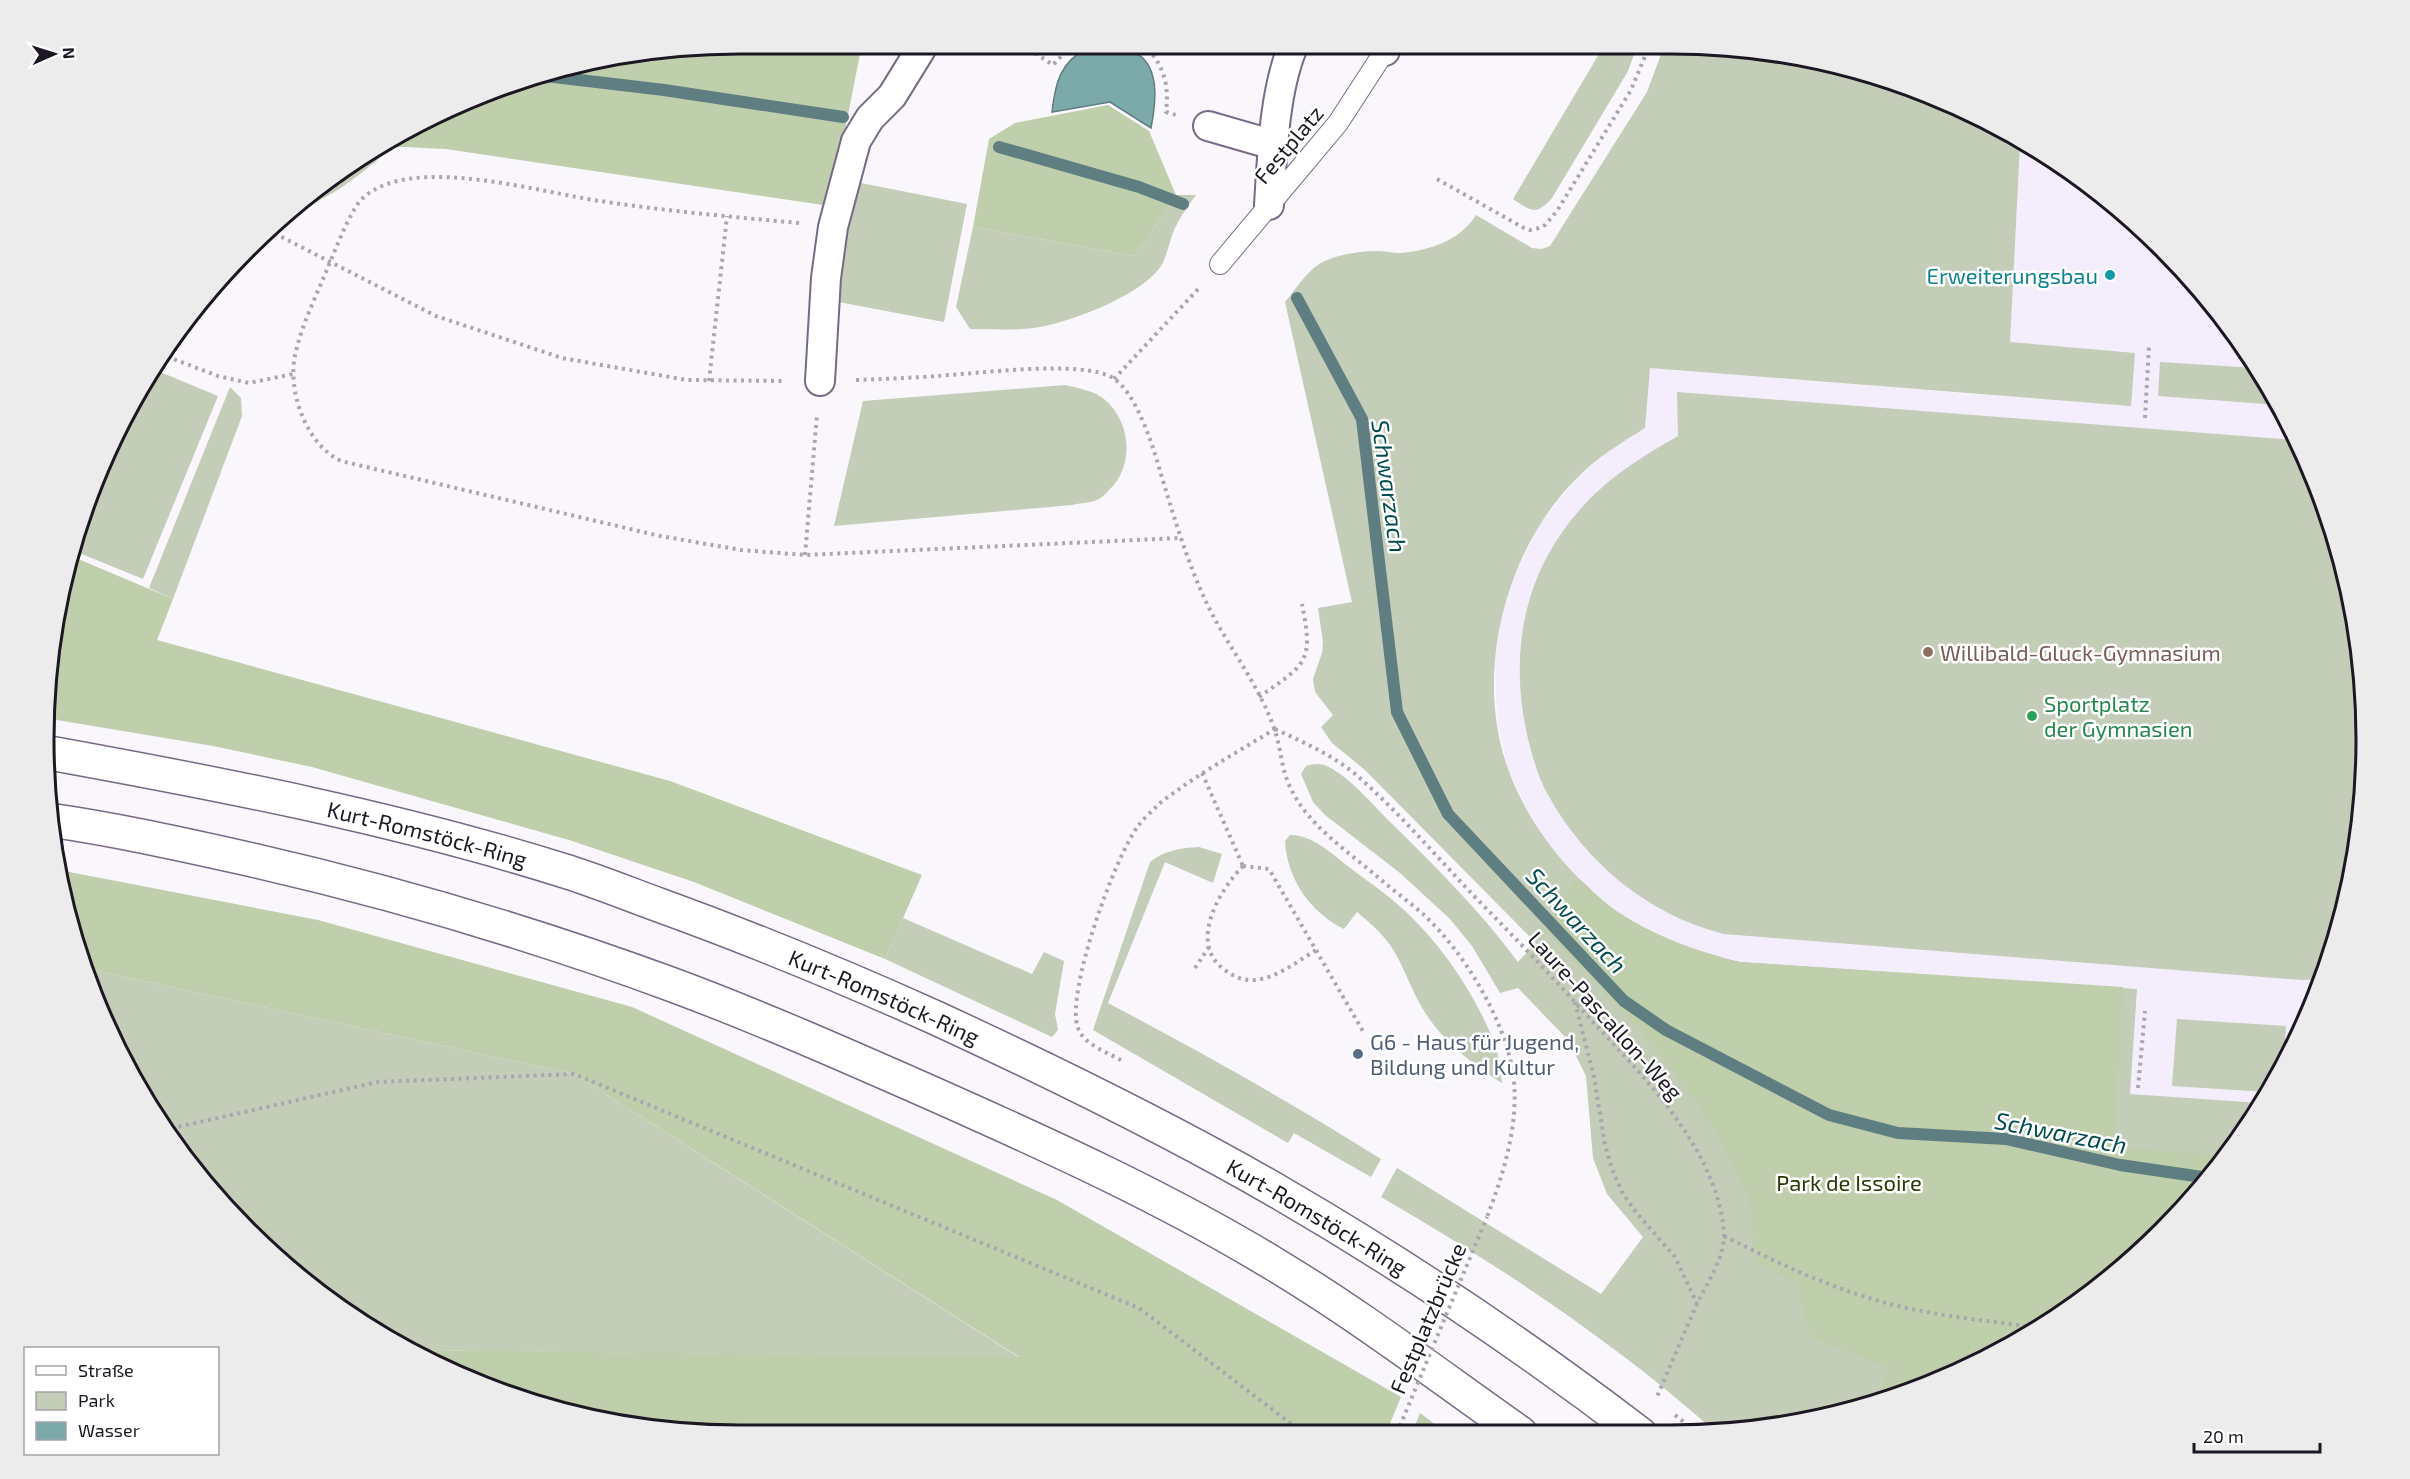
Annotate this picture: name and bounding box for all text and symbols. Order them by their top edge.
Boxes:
north arrow [24,24,84,84]
text: N [60,47,79,59]
street label: Festplatz [1248,100,1328,188]
place label: Erweiterungsbau [1927,262,2098,288]
marker: Erweiterungsbau [2103,268,2117,282]
water label: Schwarzach [1366,418,1414,554]
place label: Willibald-Gluck-Gymnasium [1940,639,2221,665]
marker: Willibald-Gluck-Gymnasium [1921,645,1935,659]
place label: Sportplatz der Gymnasien [2044,690,2193,741]
marker: Sportplatz der Gymnasien [2025,709,2039,723]
street label: Kurt-Romstöck-Ring [325,795,530,872]
water label: Schwarzach [1521,861,1633,979]
street label: Laure-Pascallon-Weg [1524,925,1688,1105]
street label: Kurt-Romstöck-Ring [785,943,984,1049]
place label: G6 - Haus für Jugend, Bildung und Kultur [1370,1028,1579,1079]
marker: G6 - Haus für Jugend, Bildung und Kultur [1351,1047,1365,1061]
water label: Schwarzach [1992,1105,2130,1159]
street label: Kurt-Romstöck-Ring [1223,1153,1412,1280]
park label: Park de Issoire [1776,1169,1922,1195]
street label: Festplatzbrücke [1384,1239,1470,1397]
legend [24,1347,219,1455]
text: Straße [78,1359,134,1381]
text: Park [78,1389,115,1411]
scale bar [2194,1416,2320,1454]
text: Wasser [78,1419,140,1441]
text: 20 m [2203,1425,2244,1447]

